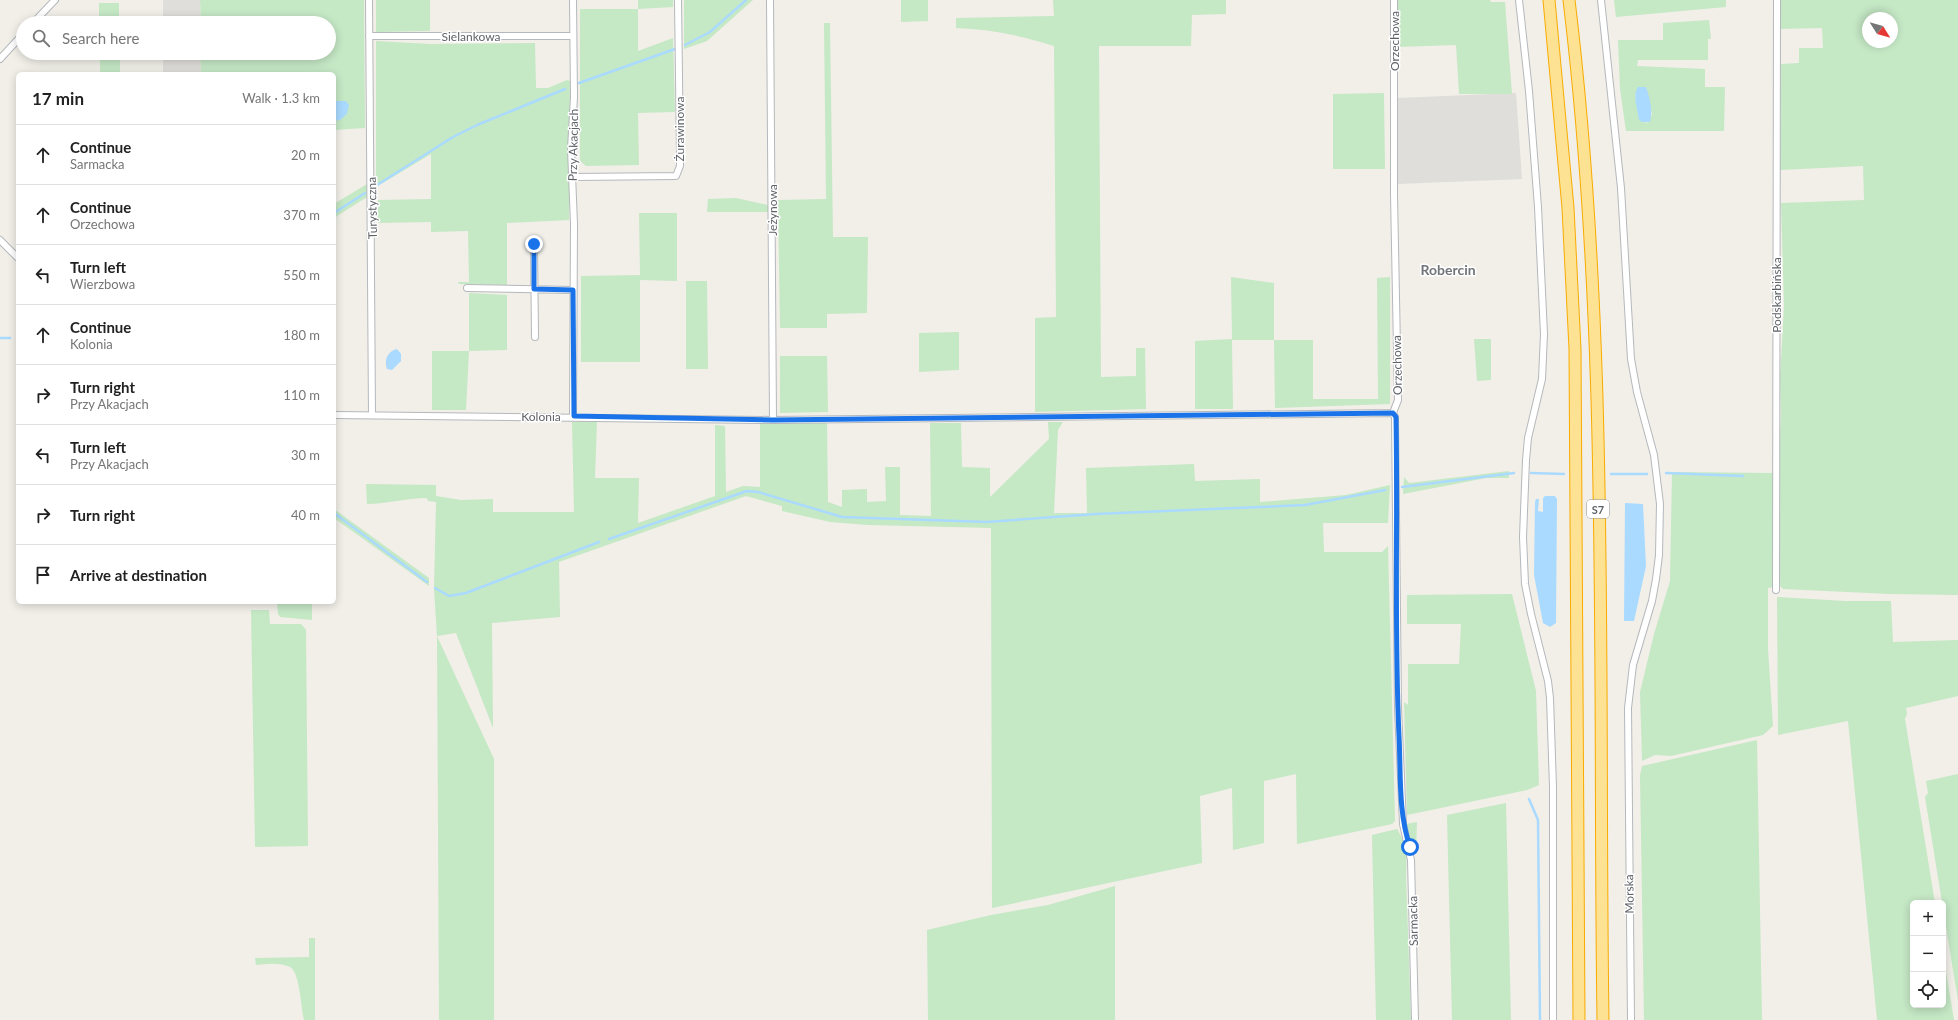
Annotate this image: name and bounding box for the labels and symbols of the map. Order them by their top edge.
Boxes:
street label: Orzechowa [1387,11,1402,71]
north arrow [1862,12,1898,48]
street label: Sielankowa [442,29,501,44]
street label: Żurawinowa [672,97,687,161]
street label: Przy Akacjach [565,109,581,181]
street label: Turystyczna [364,177,380,239]
street label: Jeżynowa [765,184,780,236]
route end [525,235,543,253]
street label: Podskarbińska [1769,257,1784,333]
district label: Robercin [1420,261,1476,278]
street label: Orzechowa [1389,335,1405,395]
street label: Kolonia [521,409,561,424]
road number: S7 [1587,500,1609,518]
route start [1401,838,1419,856]
street label: Morska [1621,874,1637,914]
street label: Sarmacka [1405,896,1421,946]

